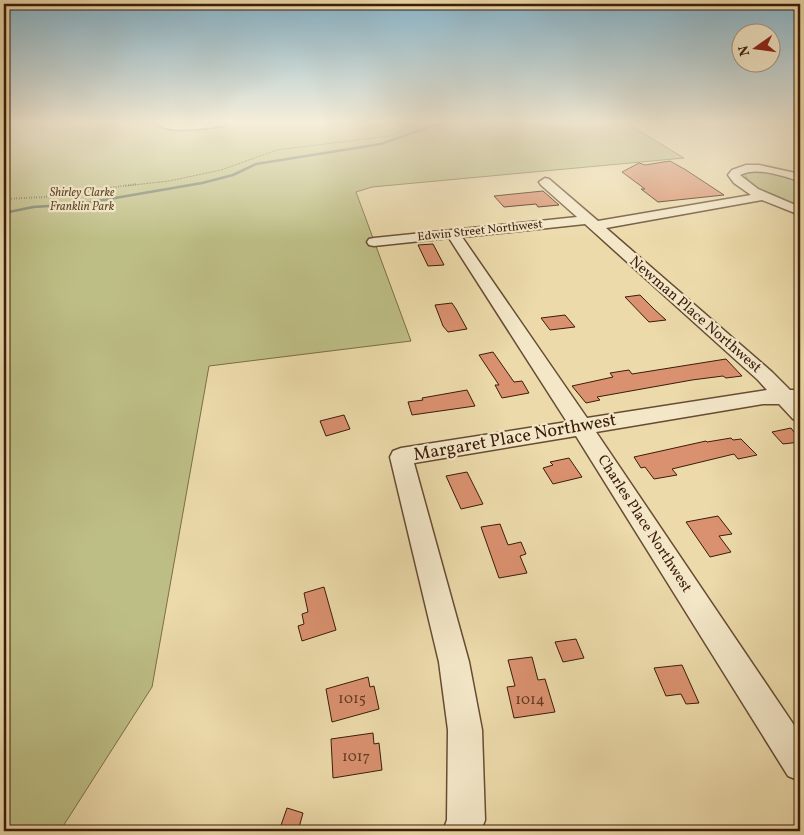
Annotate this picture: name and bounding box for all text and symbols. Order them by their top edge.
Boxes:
north arrow [732,22,782,72]
text: N [734,44,755,58]
park label: Shirley Clarke Franklin Park [50,185,115,215]
street label: Edwin Street Northwest [417,216,543,246]
street label: Newman Place Northwest [624,252,766,378]
street label: Margaret Place Northwest [412,408,618,468]
street label: Charles Place Northwest [592,451,696,597]
house number: 1015 [338,689,366,710]
house number: 1014 [515,690,545,711]
house number: 1017 [342,747,370,768]

